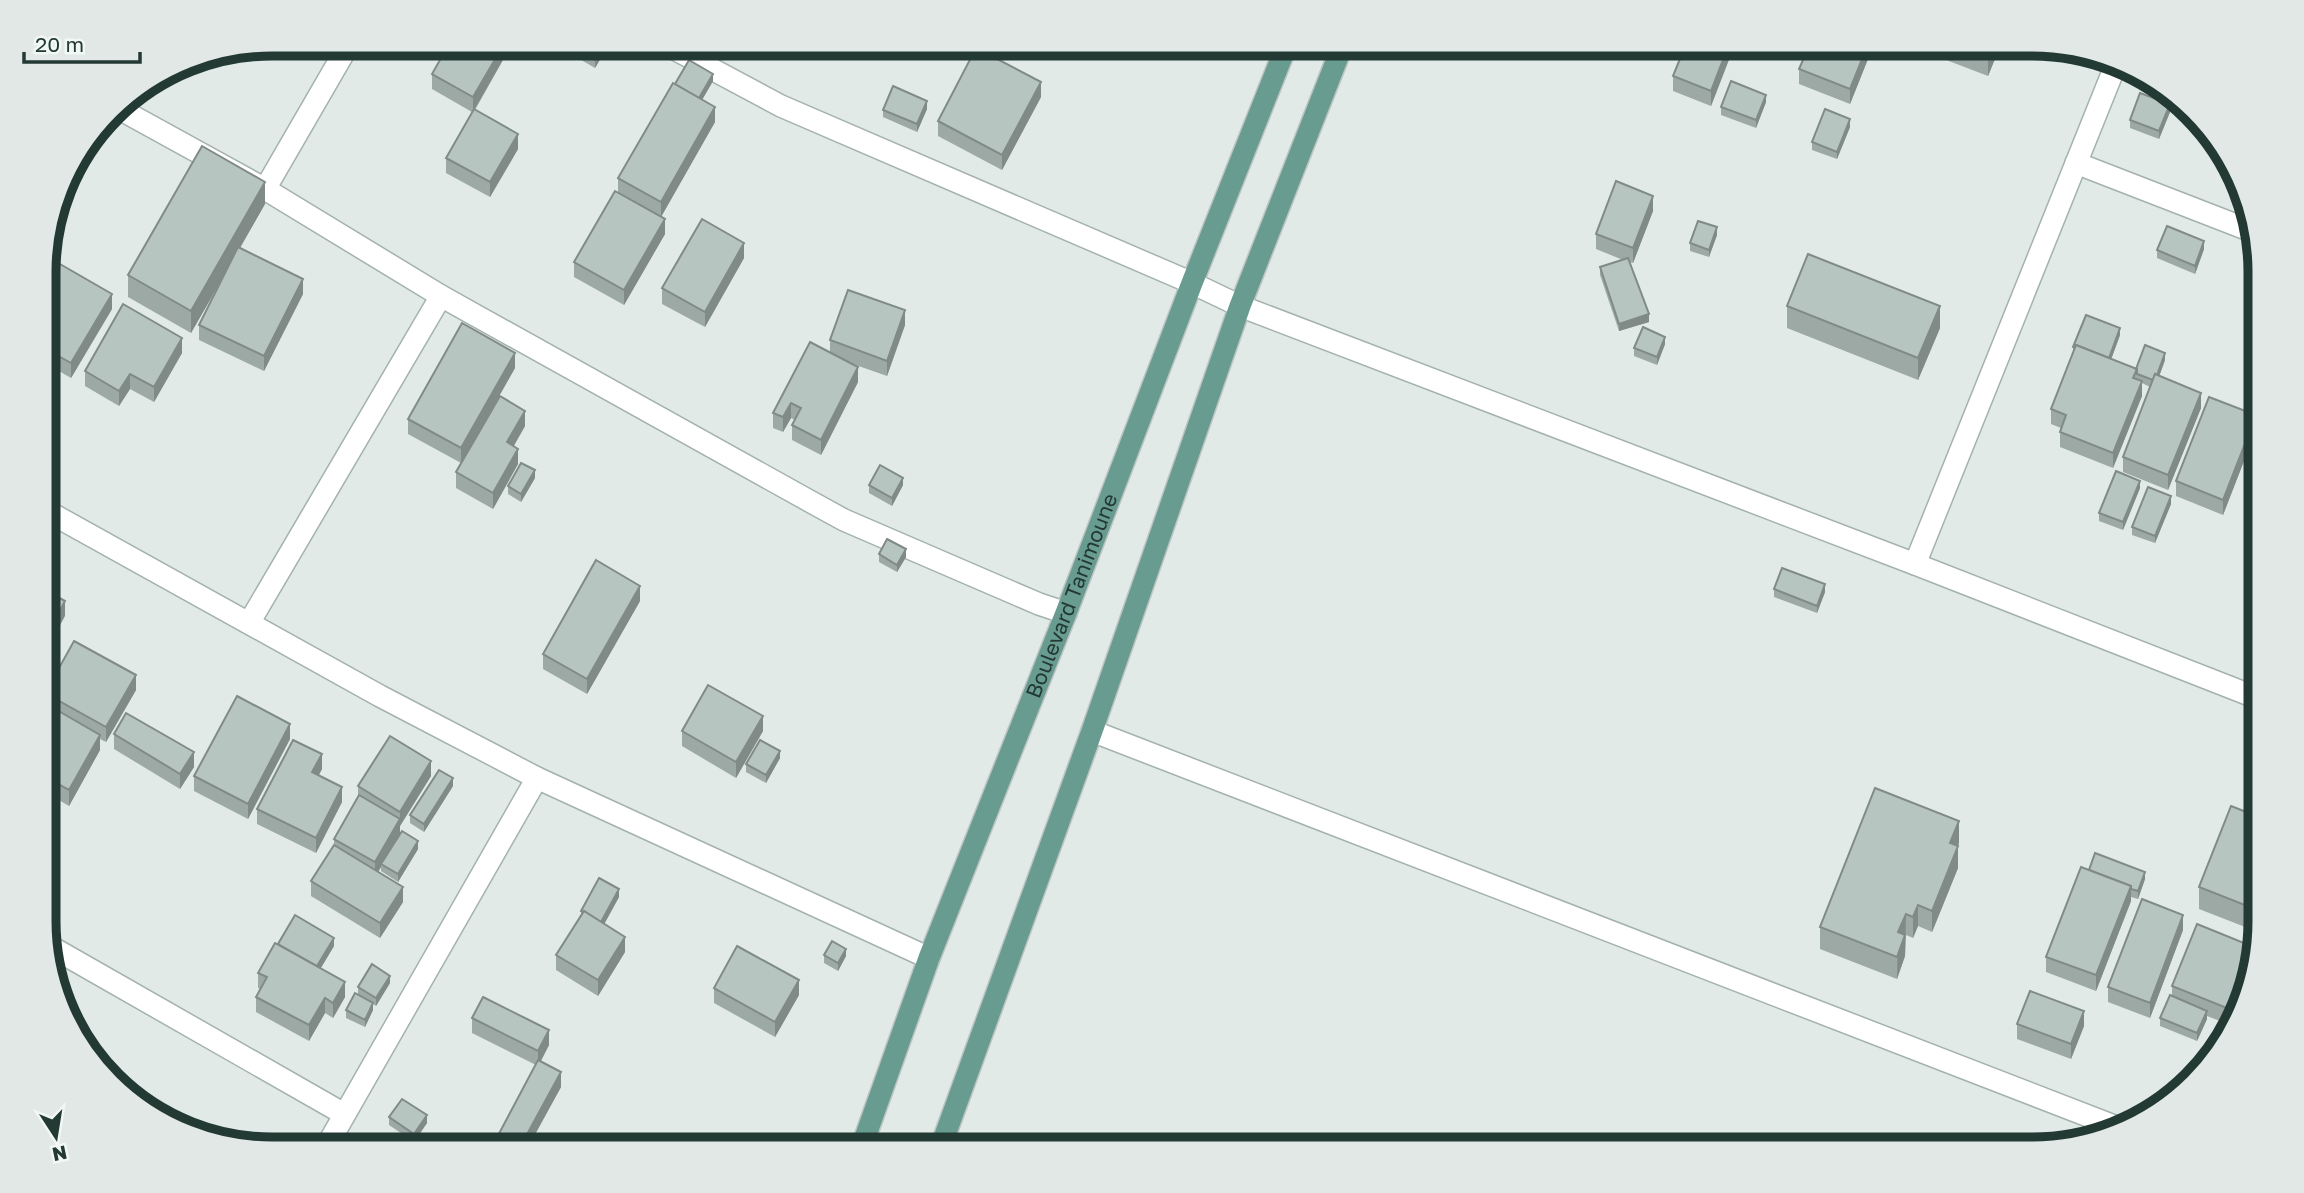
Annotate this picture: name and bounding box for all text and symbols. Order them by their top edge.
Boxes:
scale bar [24,21,140,65]
text: 20 m [35,31,84,57]
street label: Boulevard Tanimoune [1020,490,1122,702]
north arrow [21,1102,91,1172]
text: N [50,1141,69,1167]

